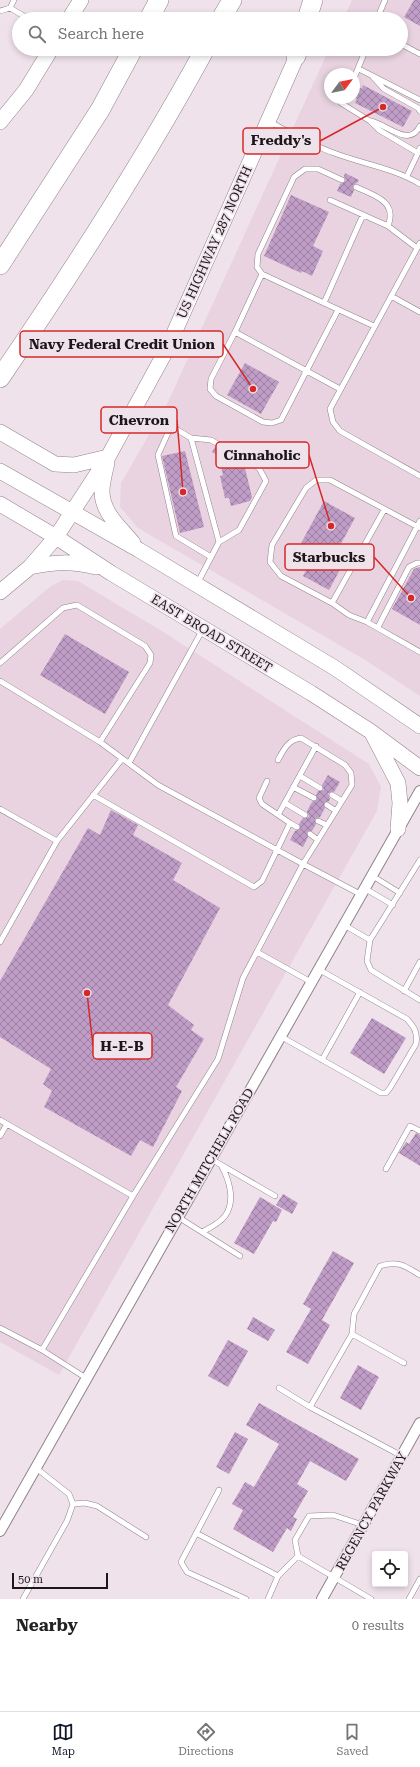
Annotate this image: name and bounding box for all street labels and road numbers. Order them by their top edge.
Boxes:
street label: US HIGHWAY 287 NORTH [174,163,255,321]
street label: EAST BROAD STREET [148,591,275,676]
street label: NORTH MITCHELL ROAD [162,1085,257,1235]
street label: REGENCY PARKWAY [333,1449,410,1573]

